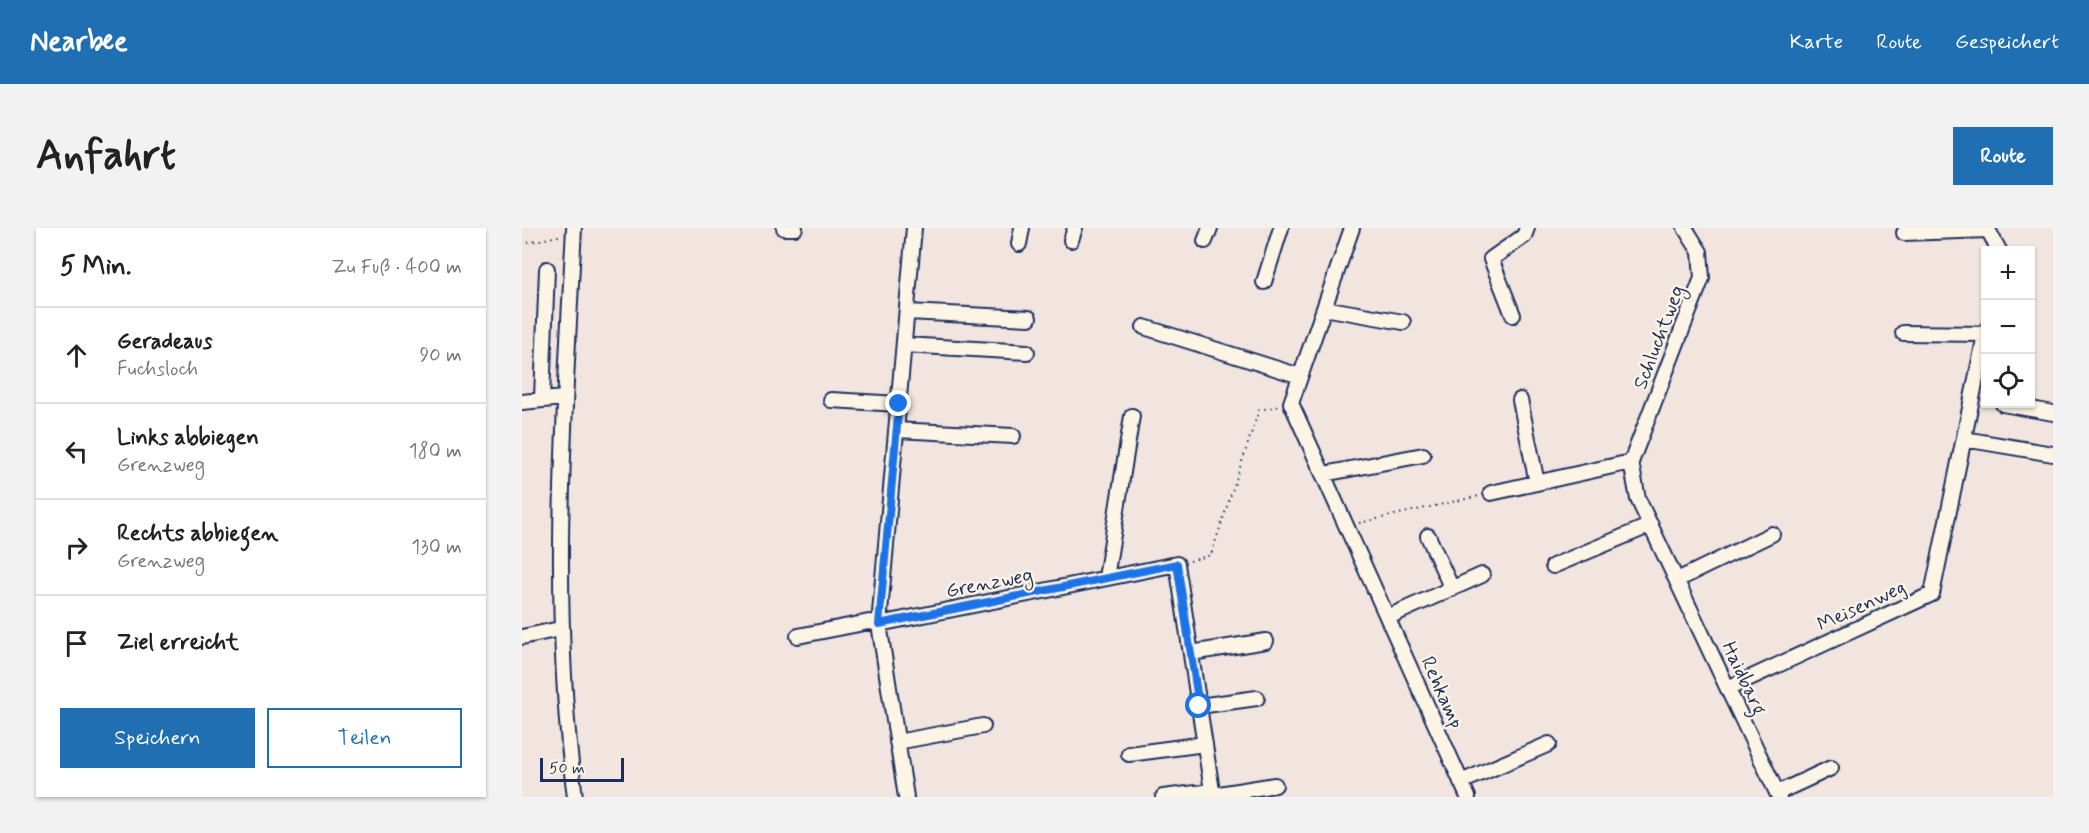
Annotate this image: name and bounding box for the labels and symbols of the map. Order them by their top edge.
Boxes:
street label: Schluchtweg [1627,282,1693,394]
route end [885,390,911,416]
street label: Grenzweg [944,562,1035,606]
street label: Meisenweg [1813,574,1910,639]
street label: Haidbarg [1713,637,1772,721]
street label: Rehkamp [1414,652,1469,733]
route start [1185,692,1211,718]
scale bar [540,755,624,782]

